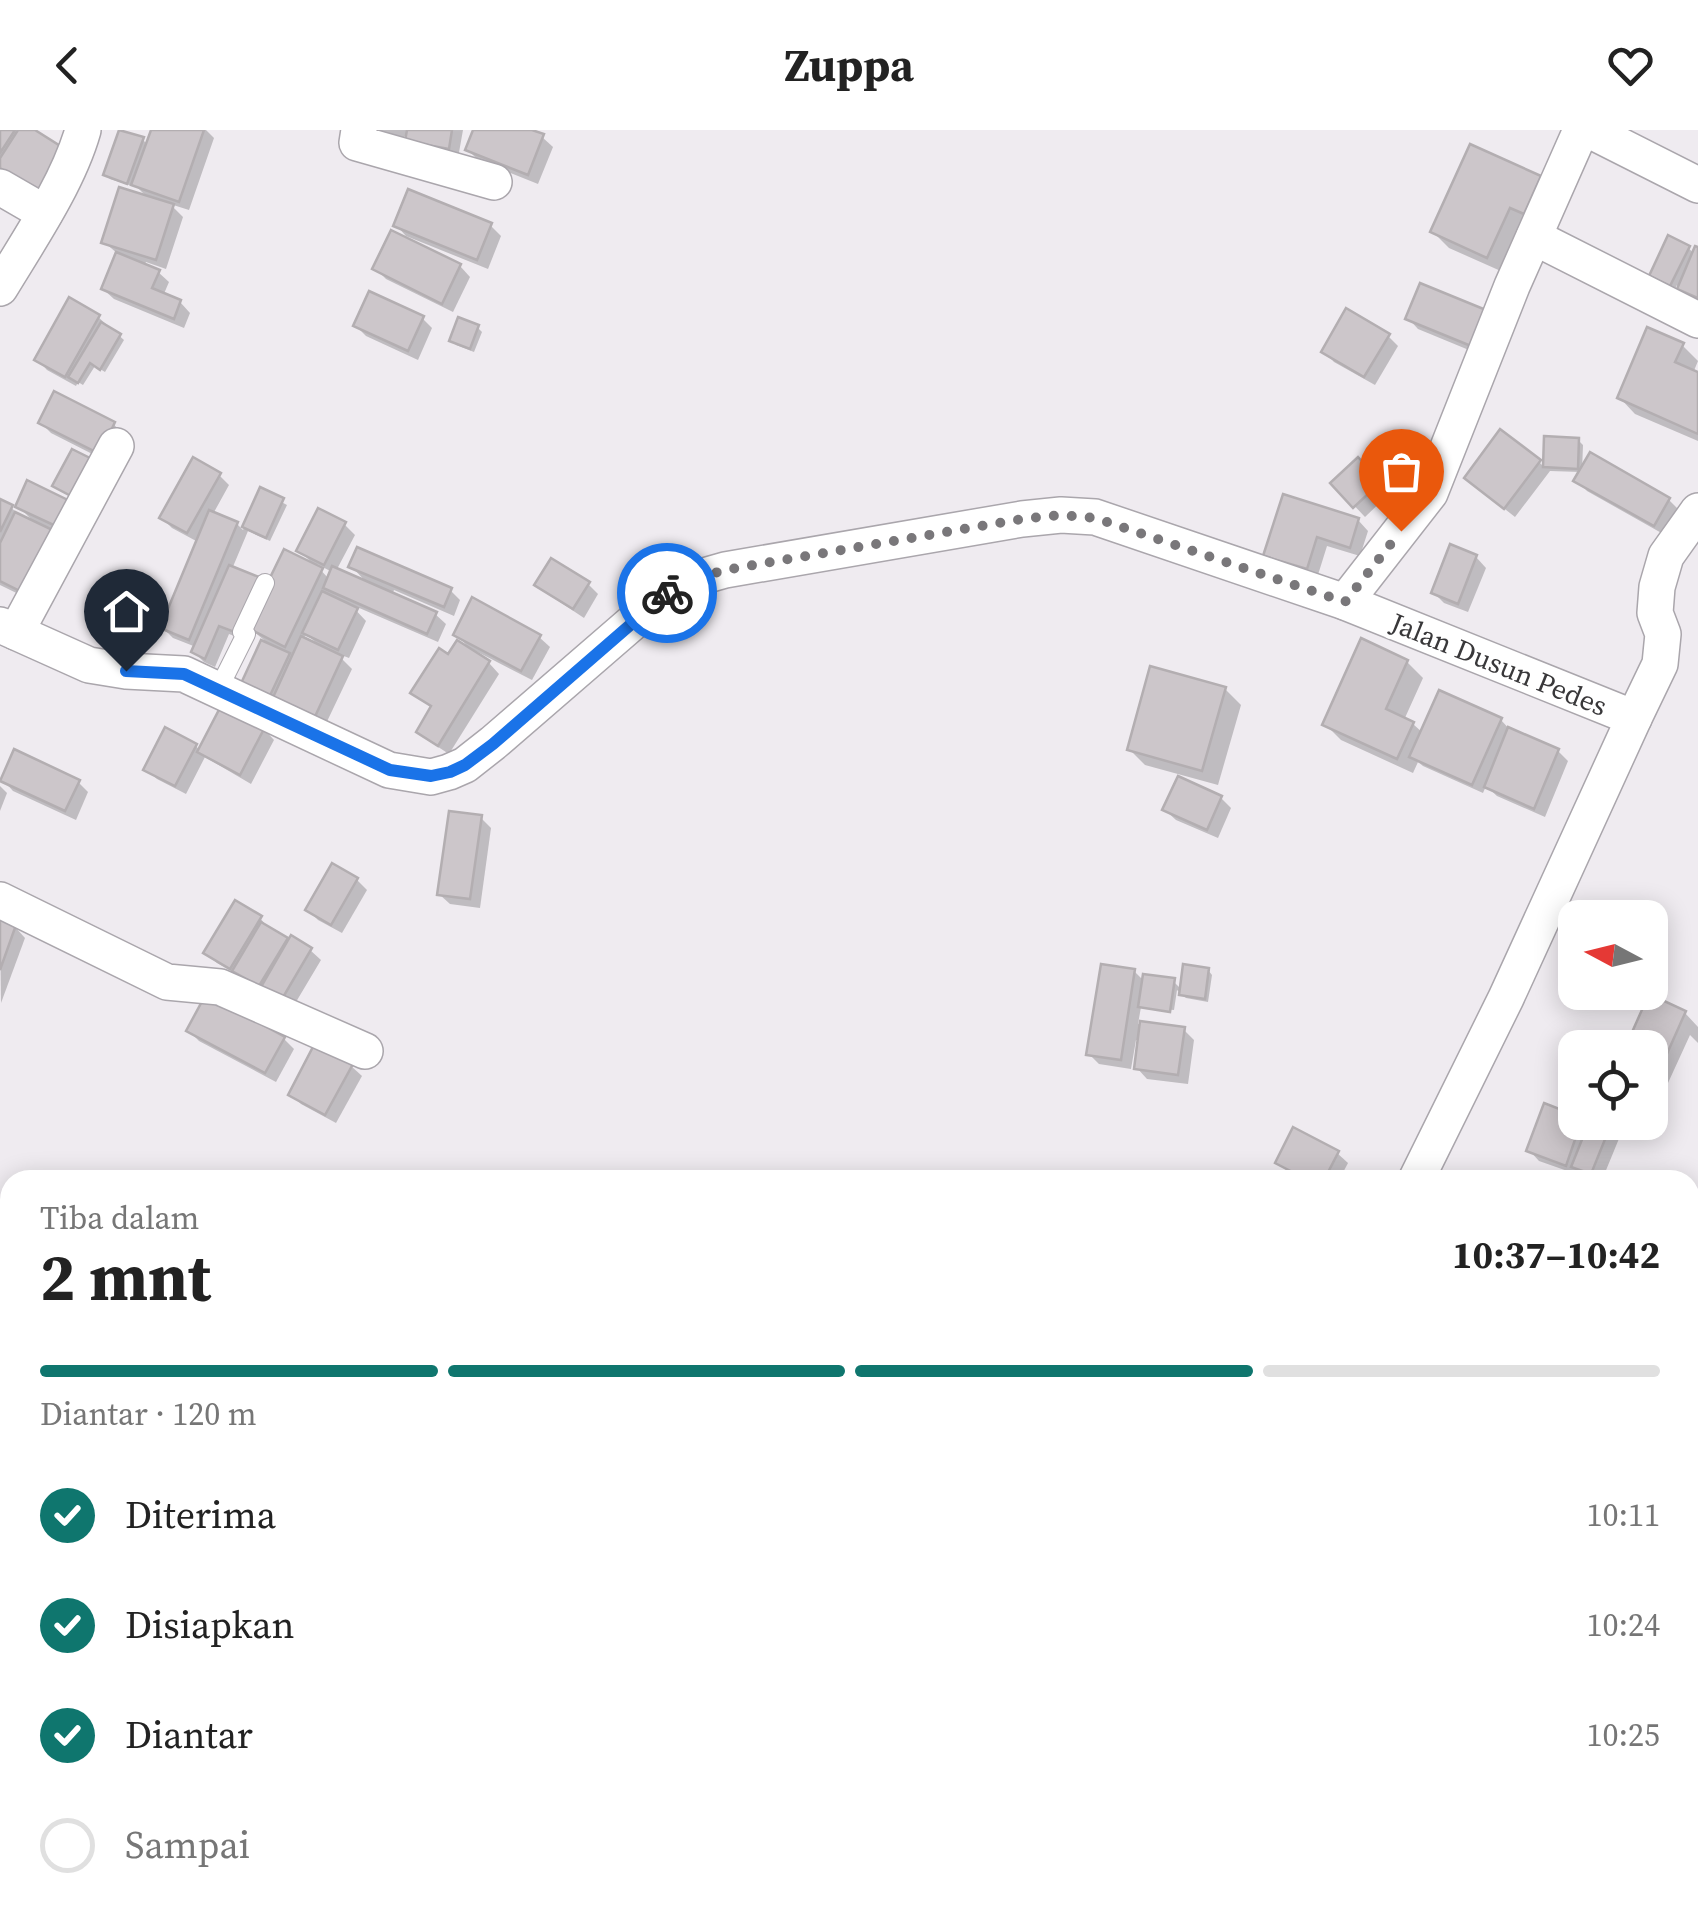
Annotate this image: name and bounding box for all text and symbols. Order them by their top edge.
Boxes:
text: Zuppa [784,34,914,96]
icon: back [40,38,95,93]
icon: heart [1603,38,1658,93]
pin [1359,429,1444,532]
icon: bag [1374,444,1429,499]
courier [617,543,717,643]
icon: bike [640,566,695,621]
pin [84,569,169,672]
icon: home [99,584,154,639]
street label: Jalan Dusun Pedes [1384,603,1613,725]
north arrow [1558,900,1668,1010]
map controls [1558,900,1668,1140]
button: locate [1558,1030,1668,1140]
text: Tiba dalam [40,1196,199,1240]
text: 10:37–10:42 [1452,1229,1660,1281]
text: 2 mnt [40,1233,211,1322]
text: Diantar · 120 m [40,1392,256,1436]
icon: check [40,1488,95,1543]
text: Diterima [125,1489,276,1541]
text: 10:11 [1586,1493,1660,1537]
icon: check [40,1598,95,1653]
text: Disiapkan [125,1599,294,1651]
text: 10:24 [1586,1603,1660,1647]
icon: check [40,1708,95,1763]
text: Diantar [125,1709,253,1761]
text: 10:25 [1586,1713,1660,1757]
text: Sampai [125,1819,250,1871]

